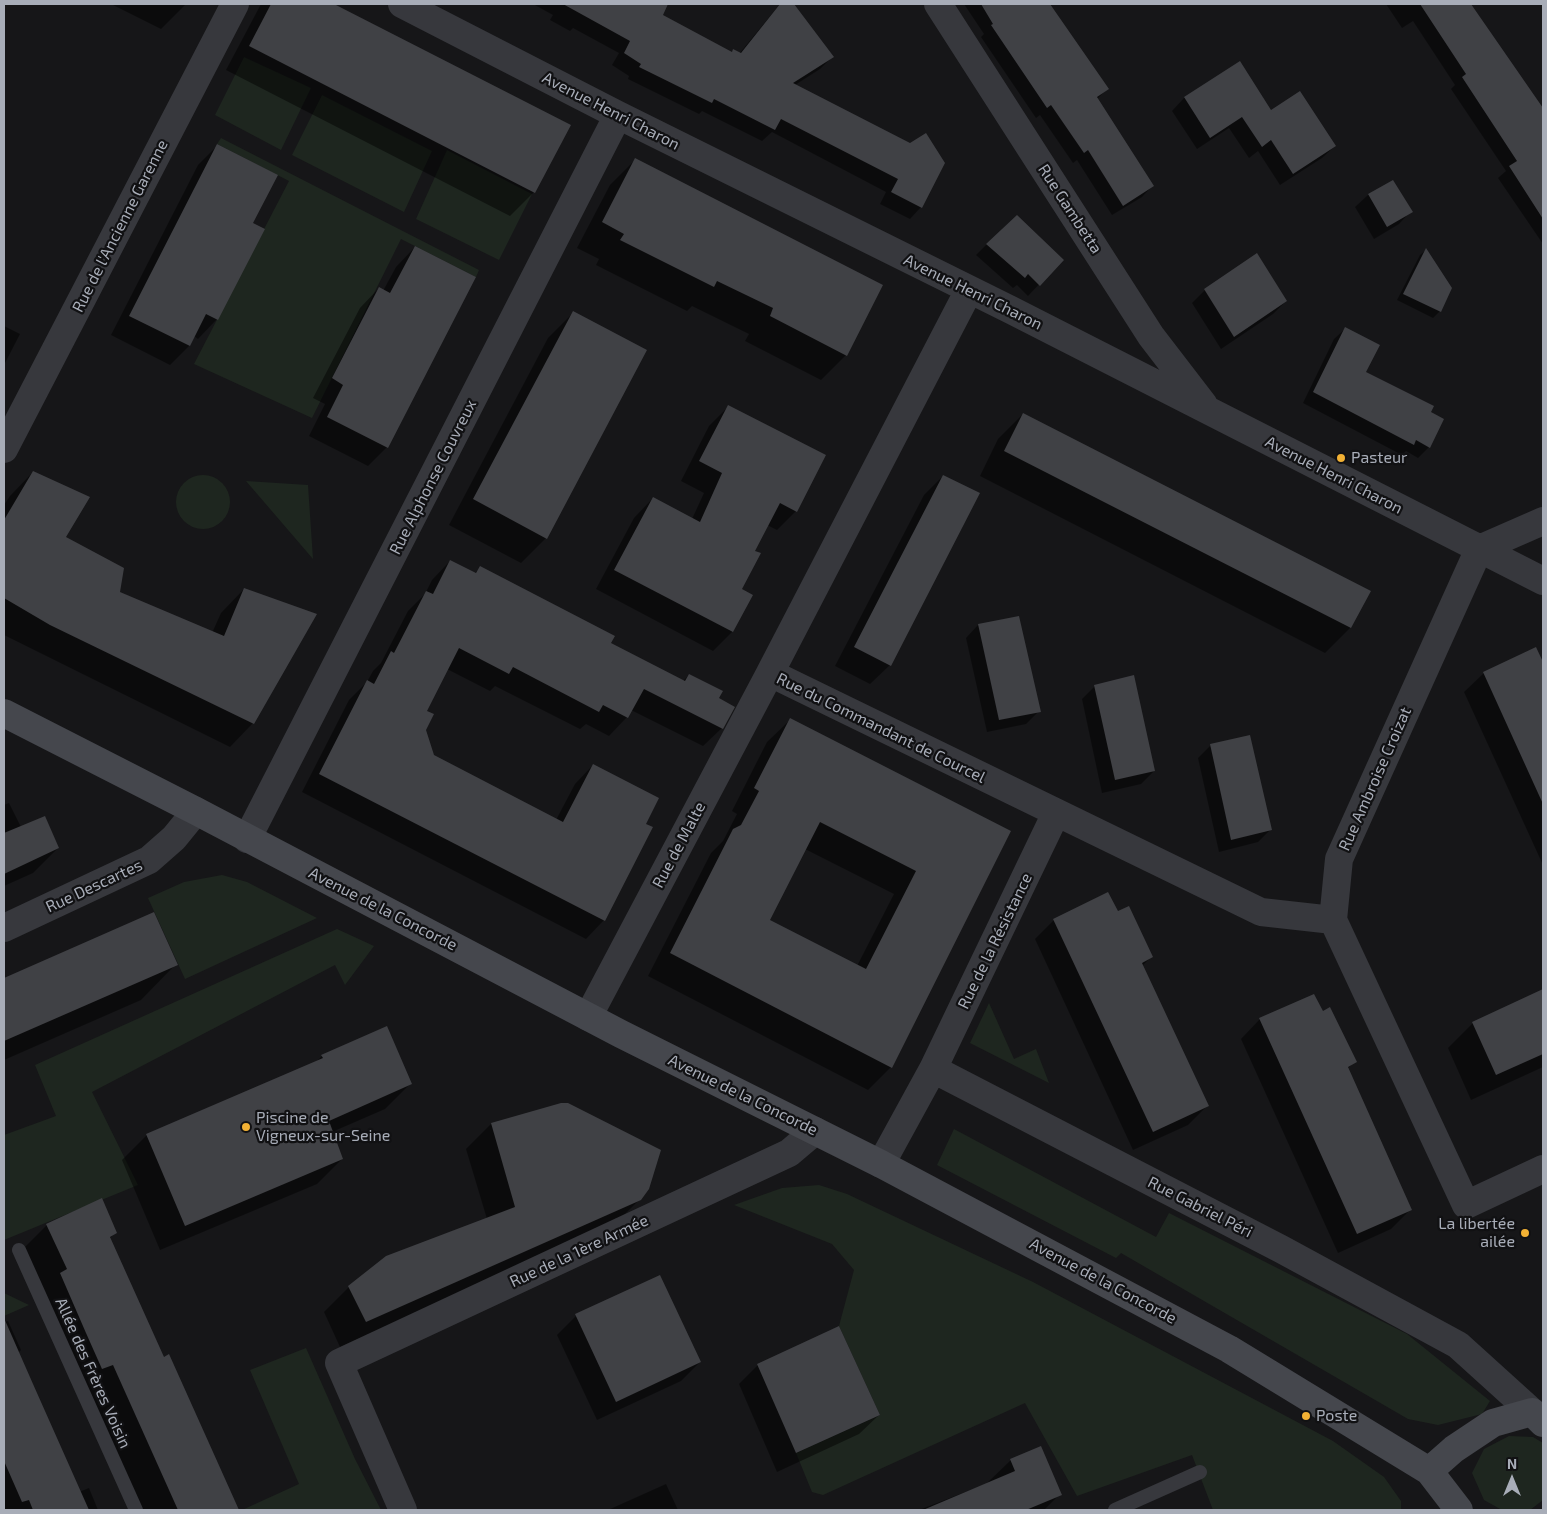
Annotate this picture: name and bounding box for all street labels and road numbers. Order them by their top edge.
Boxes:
street label: Avenue Henri Charon [539,68,683,154]
street label: Rue de l'Ancienne Garenne [68,137,172,315]
street label: Rue Gambetta [1034,161,1106,257]
street label: Avenue Henri Charon [901,250,1045,334]
street label: Rue Alphonse Couvreux [386,396,480,558]
street label: Avenue Henri Charon [1262,432,1406,518]
street label: Rue du Commandant de Courcel [773,669,989,787]
street label: Rue Ambroise Croizat [1335,704,1415,854]
street label: Rue de Malte [648,799,710,891]
street label: Rue Descartes [43,855,145,917]
street label: Avenue de la Concorde [306,863,460,955]
street label: Rue de la Résistance [954,870,1036,1012]
street label: Avenue de la Concorde [665,1050,821,1140]
street label: Rue Gabriel Péri [1145,1172,1255,1242]
street label: Rue de la 1ère Armée [507,1210,651,1292]
street label: Avenue de la Concorde [1026,1234,1180,1328]
street label: Allée des Frères Voisin [51,1295,135,1451]

